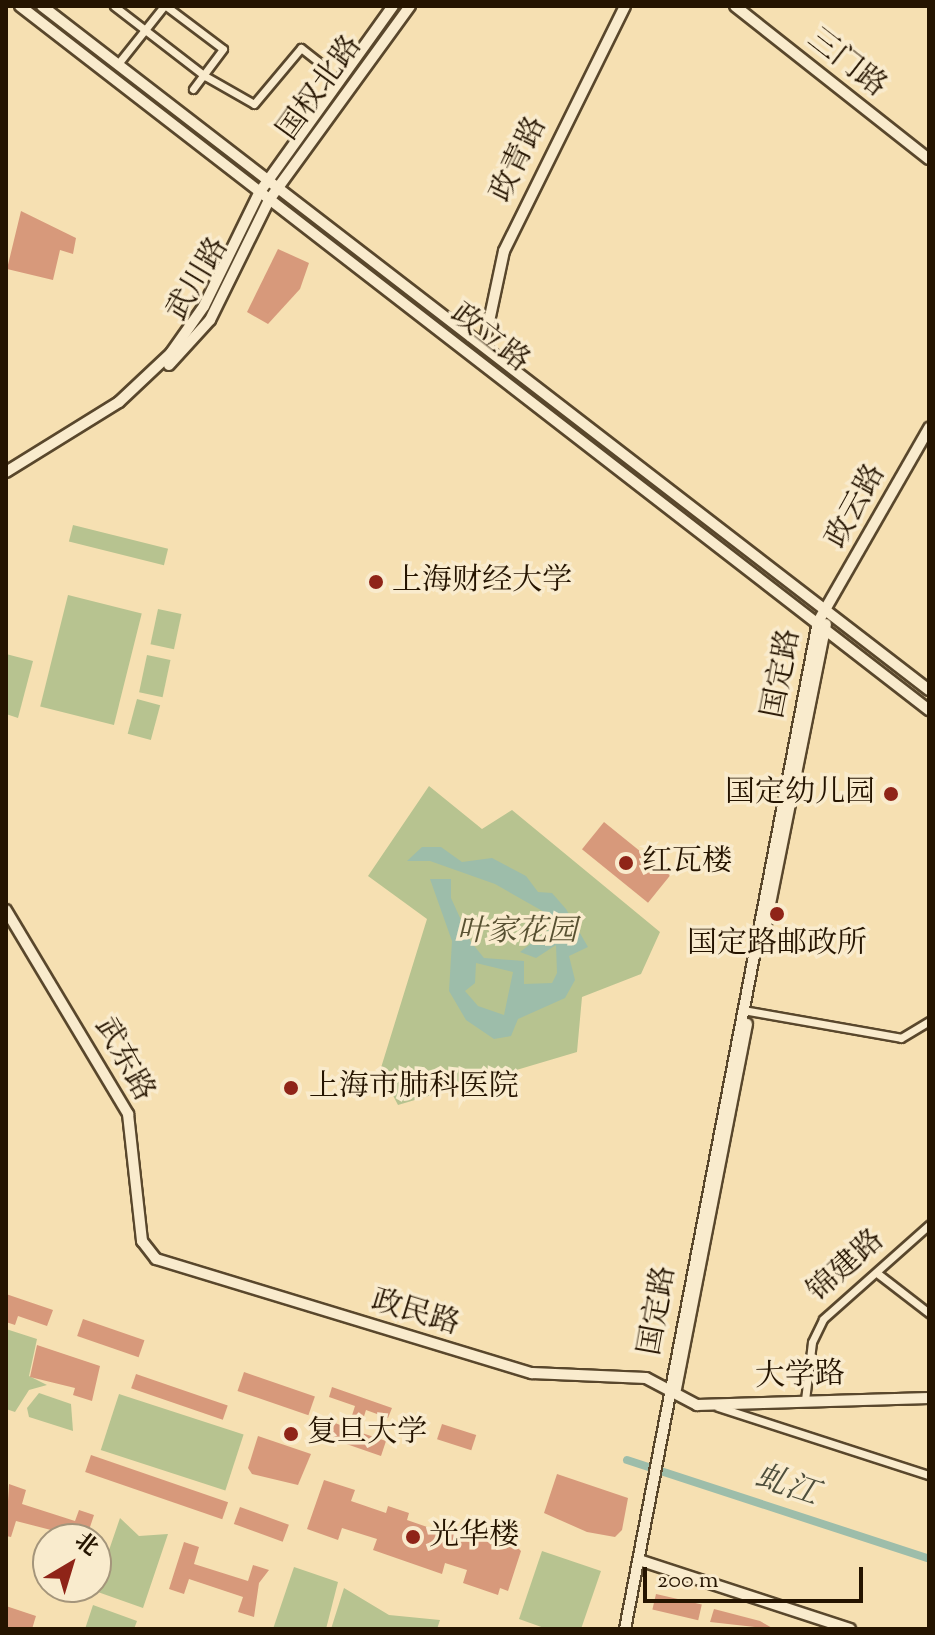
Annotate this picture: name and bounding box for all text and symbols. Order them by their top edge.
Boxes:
street label: 三门路 [799,22,893,106]
street label: 国权北路 [271,30,371,148]
street label: 政青路 [484,112,556,208]
street label: 武川路 [160,232,238,328]
street label: 政立路 [442,297,536,381]
street label: 政云路 [819,459,895,555]
place label: 上海财经大学 [392,564,572,600]
marker: 上海财经大学 [367,573,385,591]
street label: 国定路 [757,626,809,722]
place label: 国定幼儿园 [725,776,875,812]
marker: 国定幼儿园 [882,785,900,803]
place label: 红瓦楼 [642,845,732,881]
marker: 红瓦楼 [617,854,635,872]
marker: 国定路邮政所 [768,905,786,923]
park label: 叶家花园 [457,915,577,951]
place label: 国定路邮政所 [687,927,867,963]
street label: 武东路 [85,1012,161,1108]
place label: 上海市肺科医院 [309,1070,519,1106]
marker: 上海市肺科医院 [280,1077,302,1099]
street label: 锦建路 [802,1224,892,1310]
street label: 国定路 [633,1264,685,1358]
street label: 政民路 [367,1284,463,1344]
street label: 大学路 [754,1357,846,1397]
place label: 复旦大学 [307,1416,427,1452]
marker: 复旦大学 [282,1425,300,1443]
water label: 虬江 [750,1459,822,1515]
place label: 光华楼 [429,1519,519,1555]
north arrow [32,1523,112,1603]
text: 北 [67,1526,104,1565]
marker: 光华楼 [404,1528,422,1546]
scale bar [647,1551,867,1601]
text: 200 m [657,1564,719,1598]

